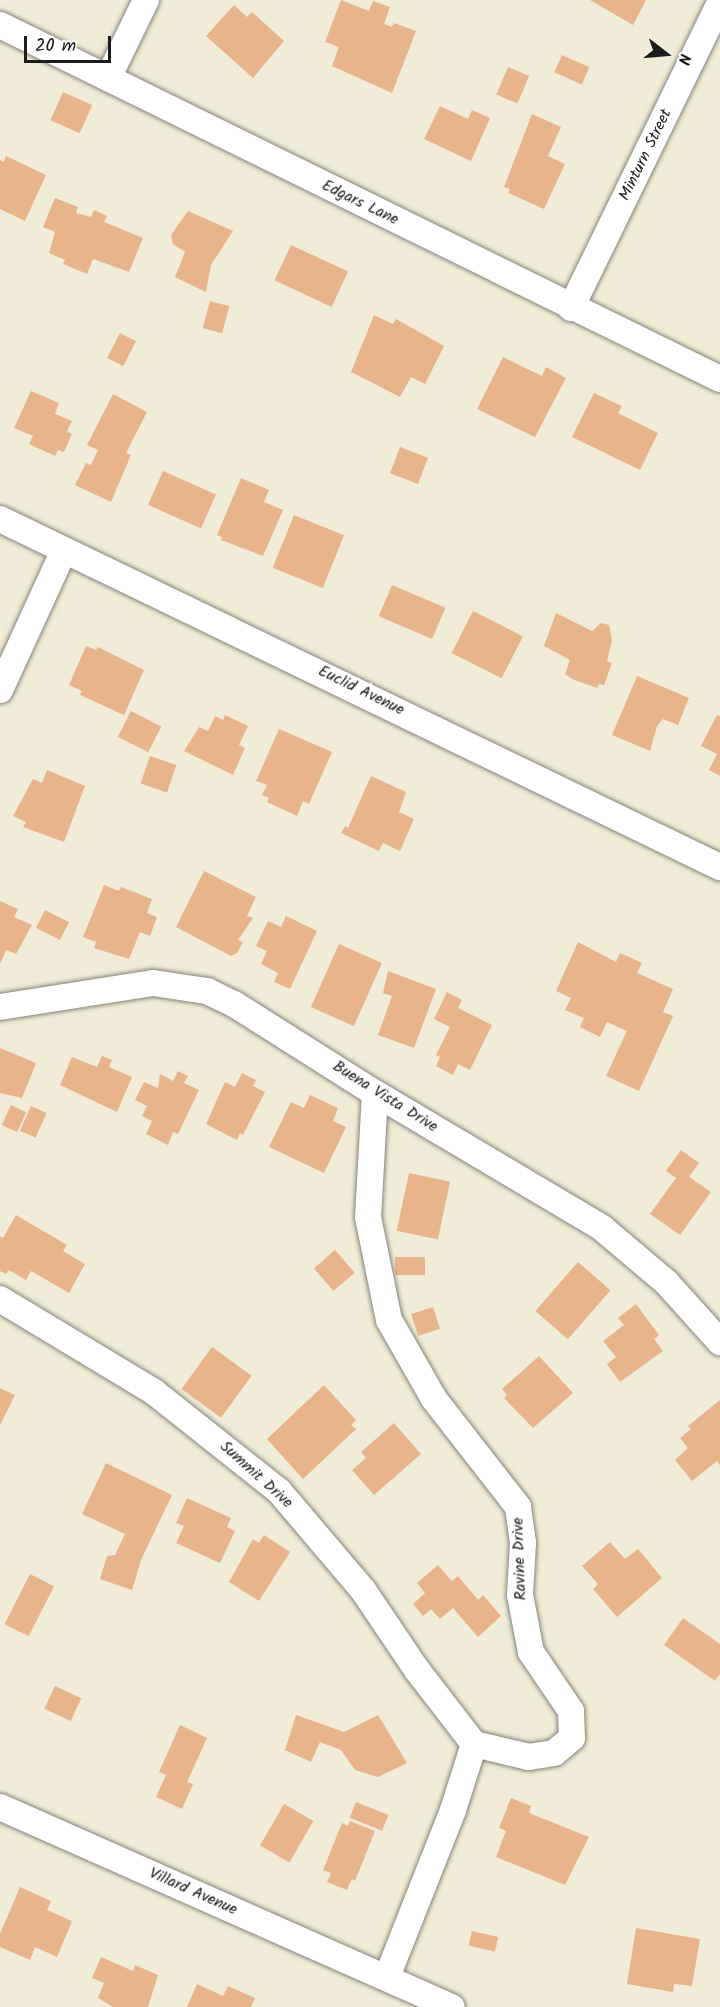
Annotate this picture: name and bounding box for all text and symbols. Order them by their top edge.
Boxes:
scale bar [27,24,114,62]
north arrow [636,24,696,84]
text: 20 m [35,32,76,61]
text: N [670,51,697,67]
street label: Minturn Street [616,106,676,204]
street label: Edgars Lane [319,176,401,230]
street label: Euclid Avenue [315,662,407,720]
street label: Buena Vista Drive [329,1057,441,1137]
street label: Summit Drive [216,1437,296,1513]
street label: Ravine Drive [509,1517,531,1601]
street label: Villard Avenue [146,1864,240,1920]

